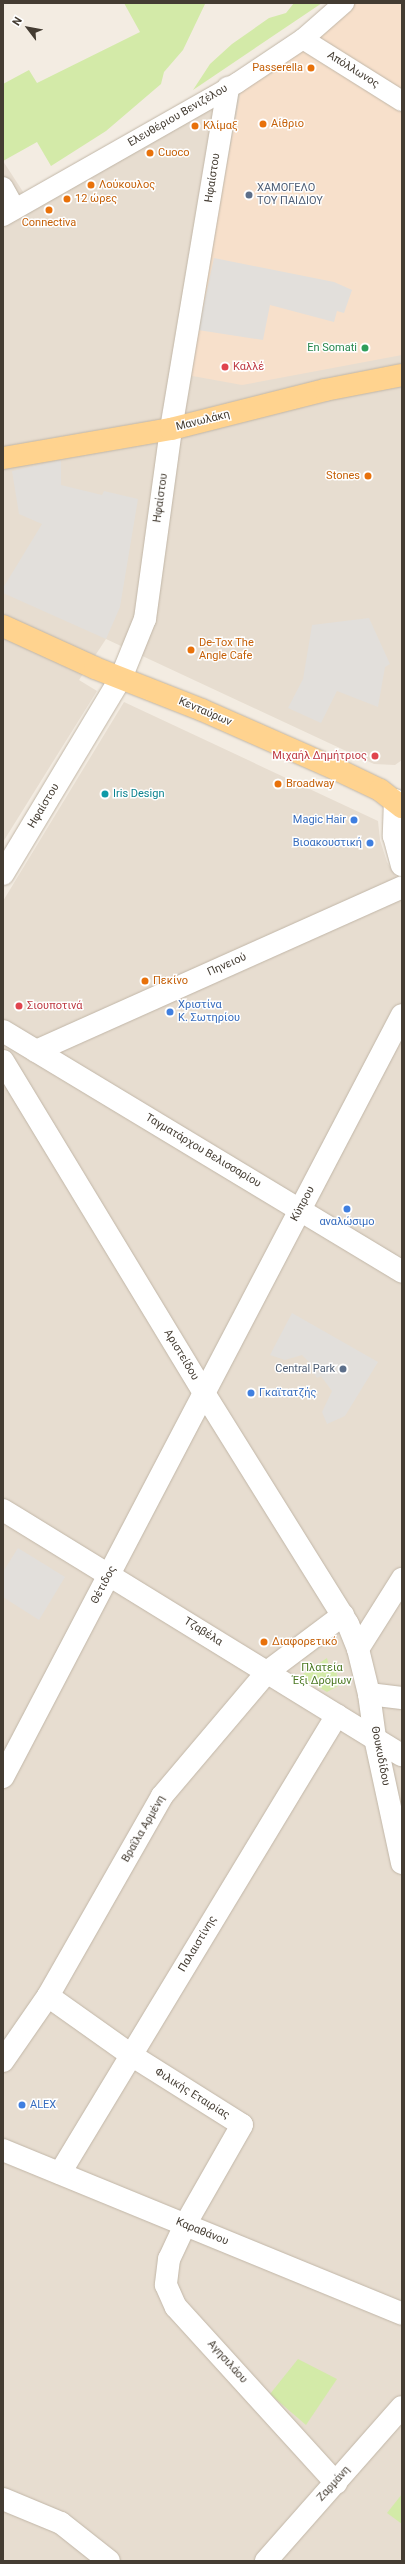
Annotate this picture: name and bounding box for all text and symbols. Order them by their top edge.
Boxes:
north arrow [8,8,48,48]
text: N [10,15,25,28]
street label: Απόλλωνος [325,49,381,91]
place label: Passerella [252,61,303,75]
marker: Passerella [306,63,316,73]
street label: Ελευθέριου Βενιζέλου [126,82,230,150]
place label: Αίθριο [271,117,304,131]
place label: Κλίμαξ [203,119,237,133]
marker: Αίθριο [258,119,268,129]
marker: Κλίμαξ [190,121,200,131]
place label: Cuoco [158,146,190,160]
marker: Cuoco [145,148,155,158]
street label: Ηφαίστου [203,152,223,204]
place label: Λούκουλος [99,178,155,192]
marker: Λούκουλος [86,180,96,190]
place label: ΧΑΜΟΓΕΛΟ ΤΟΥ ΠΑΙΔΙΟΥ [257,182,323,208]
marker: ΧΑΜΟΓΕΛΟ ΤΟΥ ΠΑΙΔΙΟΥ [244,190,254,200]
place label: 12 ώρες [75,192,117,206]
marker: 12 ώρες [62,194,72,204]
marker: Connectiva [44,205,54,215]
place label: Connectiva [22,216,76,230]
place label: En Somati [307,341,357,355]
marker: En Somati [360,343,370,353]
place label: Καλλέ [233,360,264,374]
marker: Καλλέ [220,362,230,372]
street label: Μανωλάκη [175,408,231,434]
place label: Stones [326,469,360,483]
marker: Stones [363,471,373,481]
street label: Ηφαίστου [151,473,171,523]
place label: De-Tox The Angle Cafe [199,637,254,663]
marker: De-Tox The Angle Cafe [186,645,196,655]
street label: Κενταύρων [176,695,234,729]
place label: Μιχαήλ Δημήτριος [272,749,367,763]
marker: Μιχαήλ Δημήτριος [370,751,380,761]
place label: Broadway [286,777,334,791]
marker: Broadway [273,779,283,789]
street label: Ηφαίστου [26,781,62,831]
place label: Iris Design [113,787,164,801]
marker: Iris Design [100,789,110,799]
place label: Magic Hair [293,813,346,827]
marker: Magic Hair [349,815,359,825]
place label: Βιοακουστική [293,836,362,850]
marker: Βιοακουστική [365,838,375,848]
street label: Πηνειού [206,951,248,979]
place label: Πεκίνο [153,974,188,988]
marker: Πεκίνο [140,976,150,986]
place label: Σιουποτινά [27,999,82,1013]
place label: Χριστίνα Κ. Σωτηρίου [178,999,240,1025]
marker: Σιουποτινά [14,1001,24,1011]
marker: Χριστίνα Κ. Σωτηρίου [165,1007,175,1017]
street label: Ταγματάρχου Βελισσαρίου [143,1111,263,1191]
street label: Κύπρου [288,1184,318,1224]
marker: αναλώσιμο [342,1204,352,1214]
place label: αναλώσιμο [319,1215,375,1229]
street label: Αριστείδου [161,1327,201,1383]
place label: Central Park [275,1362,335,1376]
marker: Central Park [338,1364,348,1374]
place label: Γκαϊτατζής [259,1386,316,1400]
marker: Γκαϊτατζής [246,1388,256,1398]
street label: Θέτιδος [89,1564,119,1606]
street label: Τζαβέλα [181,1615,225,1649]
place label: Διαφορετικό [272,1635,337,1649]
marker: Διαφορετικό [259,1637,269,1647]
park label: Πλατεία Έξι Δρόμων [292,1662,352,1688]
street label: Θουκυδίδου [368,1725,392,1787]
street label: Βραΐλα Αρμένη [120,1793,168,1865]
street label: Παλαιστίνης [176,1914,220,1974]
street label: Φιλικής Εταιρίας [152,2066,232,2122]
place label: ALEX [30,2098,56,2112]
marker: ALEX [17,2100,27,2110]
street label: Καραθάνου [174,2215,230,2249]
street label: Αγησιλάου [204,2338,250,2386]
street label: Ζαρμάνη [315,2464,353,2504]

